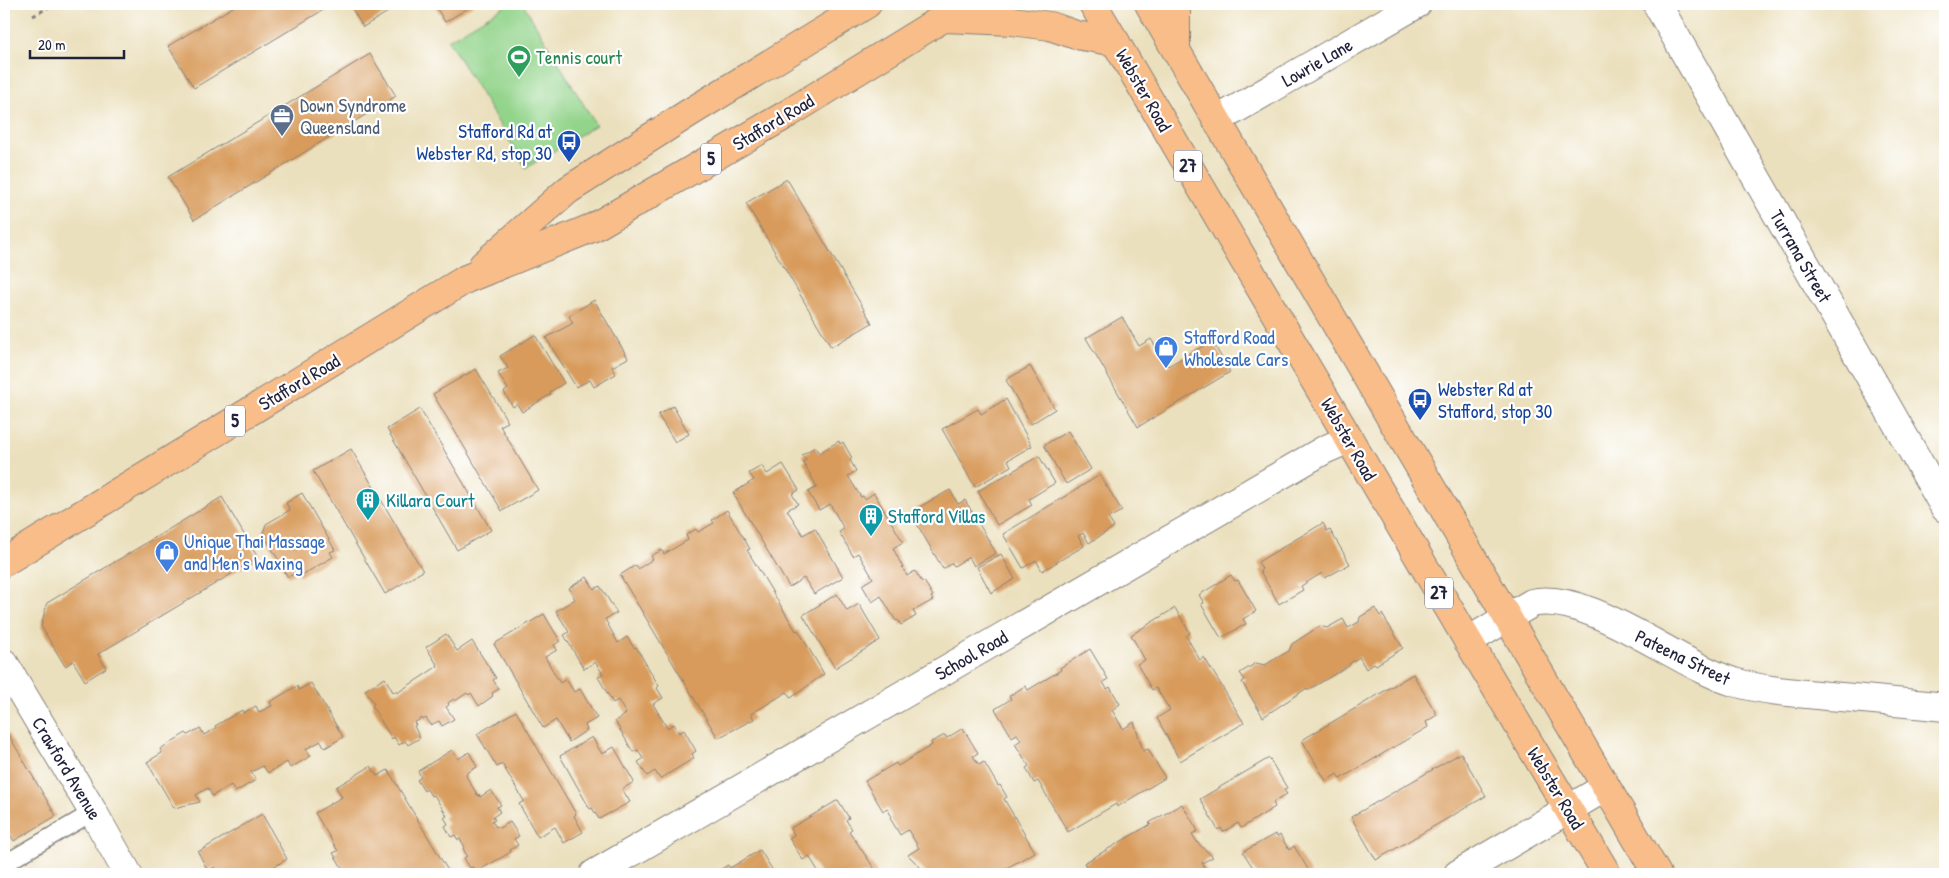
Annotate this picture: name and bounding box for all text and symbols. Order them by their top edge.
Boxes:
scale bar [30,28,124,60]
street label: Lowrie Lane [1277,31,1358,93]
text: 20 m [38,34,65,55]
sports icon: Tennis court [506,44,532,78]
place label: Tennis court [536,44,623,70]
street label: Webster Road [1110,44,1178,137]
street label: Stafford Road [727,87,819,156]
place label: Down Syndrome Queensland [300,92,407,140]
office icon: Down Syndrome Queensland [269,103,295,137]
place label: Stafford Rd at Webster Rd, stop 30 [417,118,552,166]
bus stop icon: Stafford Rd at Webster Rd, stop 30 [556,129,582,163]
road number: 5 [701,144,721,174]
road number: 27 [1174,150,1202,182]
street label: Turrana Street [1764,205,1838,308]
place label: Stafford Road Wholesale Cars [1184,324,1288,372]
shop icon: Stafford Road Wholesale Cars [1153,335,1179,369]
street label: Stafford Road [253,347,345,416]
place label: Webster Rd at Stafford, stop 30 [1438,376,1552,424]
bus stop icon: Webster Rd at Stafford, stop 30 [1407,387,1433,421]
street label: Webster Road [1315,393,1383,486]
road number: 5 [225,406,245,436]
building icon: Killara Court [355,487,381,521]
place label: Killara Court [386,487,475,513]
building icon: Stafford Villas [858,503,884,537]
place label: Stafford Villas [888,503,985,529]
place label: Unique Thai Massage and Men's Waxing [184,528,326,576]
shop icon: Unique Thai Massage and Men's Waxing [154,539,180,573]
road number: 27 [1425,578,1453,608]
street label: School Road [930,623,1013,686]
street label: Pateena Street [1631,623,1735,691]
street label: Crawford Avenue [26,712,108,825]
street label: Webster Road [1521,742,1591,834]

